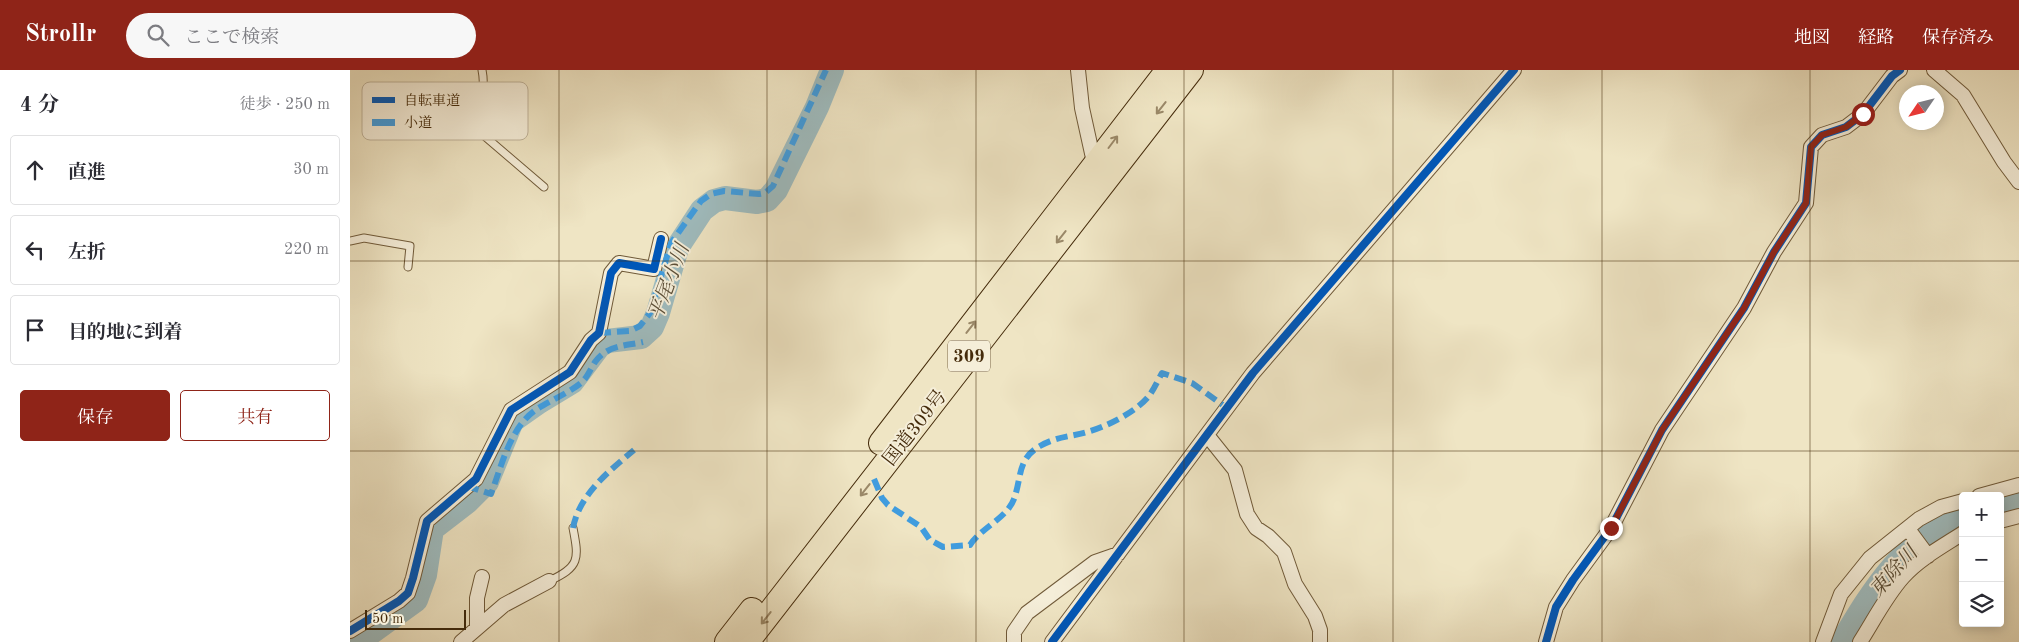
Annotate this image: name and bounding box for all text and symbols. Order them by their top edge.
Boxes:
search box [126,13,476,58]
icon: search [144,21,172,49]
text: Strollr [25,23,96,47]
text: ここで検索 [184,29,279,48]
text: 地図 [1794,29,1830,47]
text: 経路 [1858,29,1894,47]
text: 保存済み [1922,29,1994,47]
legend [362,82,528,140]
north arrow [1899,85,1944,130]
text: 自転車道 [404,93,460,108]
text: 4 分 [20,95,59,116]
text: 徒歩 · 250 m [240,97,330,113]
one-way arrow [1156,102,1167,115]
route start [1852,103,1875,126]
text: 小道 [404,115,432,130]
one-way arrow [1107,136,1118,149]
icon: ahead [21,156,49,184]
text: 30 m [293,162,329,178]
text: 直進 [68,164,106,183]
one-way arrow [1056,230,1067,243]
icon: left [21,236,49,264]
water label: 平尾小川 [644,239,694,324]
text: 220 m [284,242,329,258]
text: 左折 [68,244,106,263]
icon: arrive [21,316,49,344]
one-way arrow [965,320,976,333]
text: 目的地に到着 [68,324,182,343]
road number: 309 [948,340,990,372]
street label: 国道309号 [879,386,951,470]
button: 保存 [20,390,170,441]
button: 共有 [180,390,330,441]
one-way arrow [860,483,871,496]
map controls [1959,492,2004,627]
button: + [1959,492,2004,537]
route end [1600,517,1623,540]
button: − [1959,537,2004,582]
water label: 東除川 [1865,541,1923,601]
button: layers [1959,582,2004,627]
scale bar [365,607,466,630]
one-way arrow [760,611,771,624]
text: 50 m [372,612,403,626]

